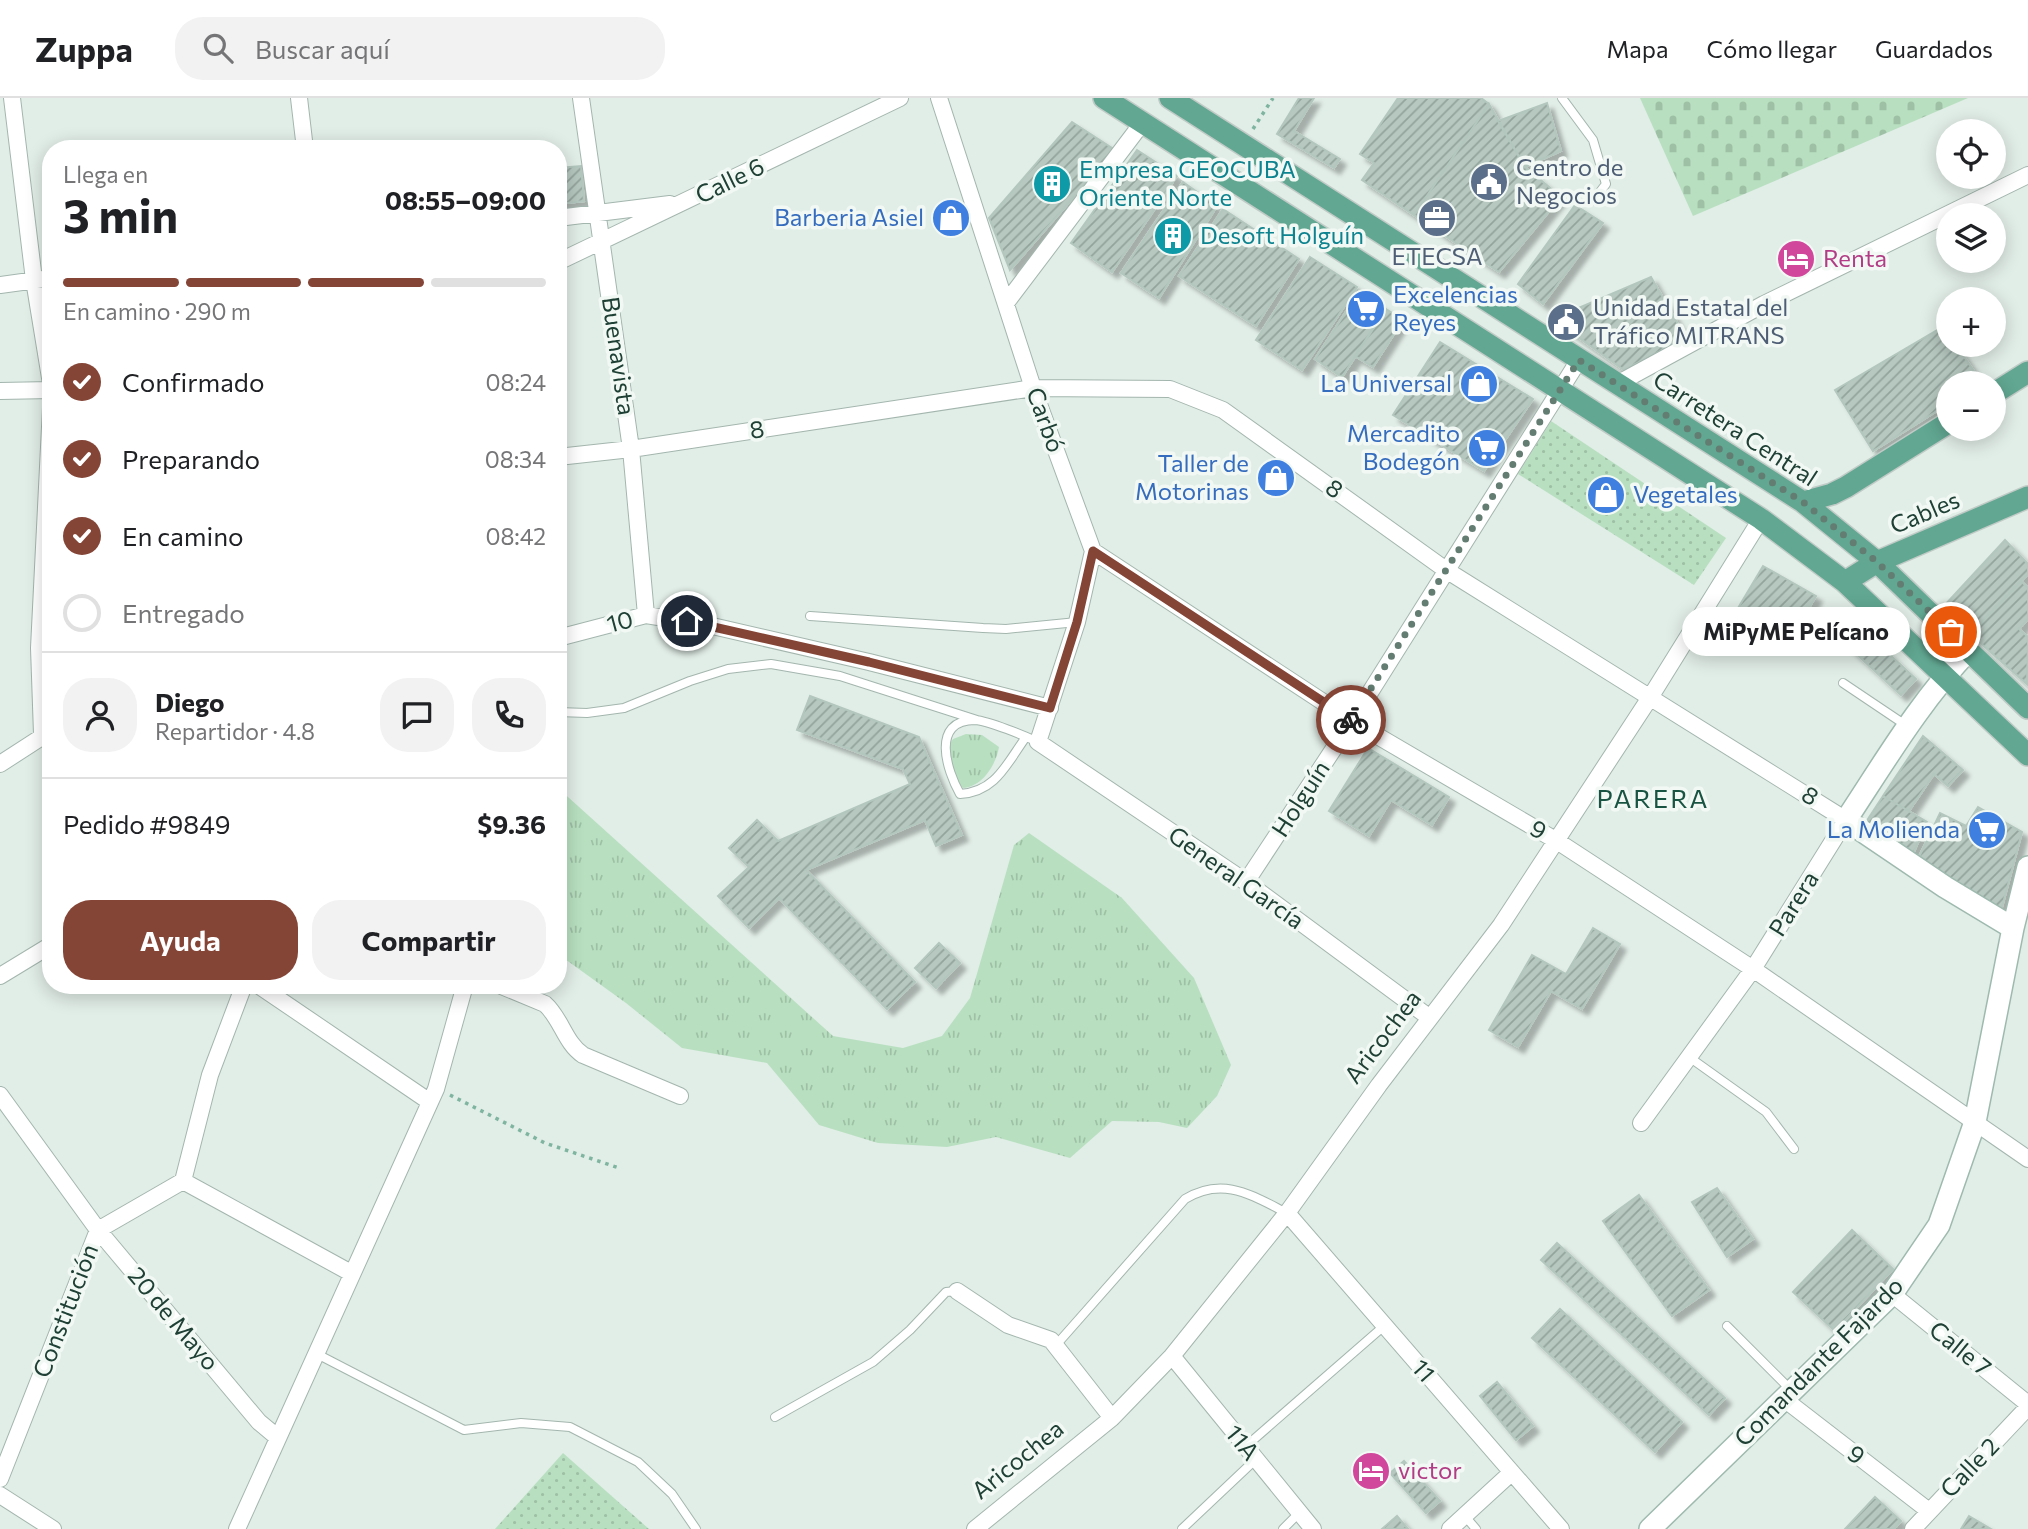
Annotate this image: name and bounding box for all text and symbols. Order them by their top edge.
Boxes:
search box [175,17,665,80]
text: Zuppa [35,28,133,69]
icon: search [199,29,237,67]
text: Buscar aquí [255,33,390,64]
text: Mapa [1606,34,1669,63]
text: Cómo llegar [1707,34,1837,63]
text: Guardados [1875,34,1993,63]
map controls [1936,119,2006,441]
button: locate [1936,119,2006,189]
street label: Calle 6 [690,151,769,209]
place label: Centro de Negocios [1516,152,1623,209]
place label: Empresa GEOCUBA Oriente Norte [1079,154,1296,211]
text: Llega en [63,160,148,188]
public building icon: Centro de Negocios [1468,161,1510,203]
building icon: Empresa GEOCUBA Oriente Norte [1031,163,1073,205]
text: 08:55–09:00 [385,184,546,215]
text: 3 min [63,186,178,242]
shop icon: Barberia Asiel [930,197,972,239]
office icon: ETECSA [1416,197,1458,239]
place label: Barberia Asiel [774,202,924,231]
button: layers [1936,203,2006,273]
building icon: Desoft Holguín [1152,215,1194,257]
place label: Desoft Holguín [1200,220,1364,249]
hotel icon: Renta [1775,238,1817,280]
place label: ETECSA [1392,241,1482,270]
place label: Renta [1823,243,1887,272]
place label: Excelencias Reyes [1393,279,1518,336]
button: + [1936,287,2006,357]
supermarket icon: Excelencias Reyes [1345,288,1387,330]
place label: Unidad Estatal del Tráfico MITRANS [1593,292,1788,349]
street label: Buenavista [597,295,642,417]
text: En camino · 290 m [63,297,251,325]
public building icon: Unidad Estatal del Tráfico MITRANS [1545,301,1587,343]
icon: check [63,363,101,401]
shop icon: La Universal [1458,363,1500,405]
street label: Carretera Central [1648,364,1823,492]
text: Confirmado [122,366,264,397]
text: 08:24 [485,368,546,396]
place label: La Universal [1320,368,1452,397]
button: − [1936,371,2006,441]
street label: Carbó [1021,383,1072,456]
street label: 8 [747,413,766,444]
place label: Mercadito Bodegón [1347,418,1460,475]
supermarket icon: Mercadito Bodegón [1466,427,1508,469]
icon: check [63,440,101,478]
text: Preparando [122,443,260,474]
text: 08:34 [485,445,546,473]
place label: Taller de Motorinas [1135,448,1249,505]
shop icon: Taller de Motorinas [1255,457,1297,499]
street label: 8 [1320,472,1349,504]
shop icon: Vegetales [1585,474,1627,516]
place label: Vegetales [1633,479,1738,508]
street label: Cables [1885,484,1964,539]
icon: check [63,517,101,555]
text: En camino [122,520,244,551]
text: 08:42 [485,522,546,550]
pin [657,591,717,651]
text: Entregado [122,597,245,628]
icon: home [668,602,706,640]
pin [1921,602,1981,662]
street label: 10 [603,603,636,638]
callout: MiPyME Pelícano [1682,608,1909,656]
icon: bag [1932,613,1970,651]
text: MiPyME Pelícano [1703,617,1889,645]
button: person [63,678,137,752]
button: chat [380,678,454,752]
button: phone [472,678,546,752]
courier [1316,685,1386,755]
text: Diego [155,686,225,717]
icon: bike [1332,701,1370,739]
text: Repartidor · 4.8 [155,717,315,745]
street label: Holguín [1264,755,1335,842]
street label: 8 [1797,779,1825,811]
district label: PARERA [1596,782,1710,813]
text: Pedido #9849 [63,808,231,839]
text: $9.36 [477,808,546,839]
supermarket icon: La Molienda [1966,809,2008,851]
street label: 9 [1525,812,1552,845]
place label: La Molienda [1827,814,1960,843]
street label: General García [1163,819,1310,934]
street label: Parera [1762,865,1824,941]
button: Ayuda [63,900,298,980]
button: Compartir [312,900,546,980]
street label: Aricochea [1337,984,1426,1088]
street label: Constitución [26,1240,103,1381]
street label: 20 de Mayo [123,1260,226,1376]
street label: Comandante Fajardo [1727,1270,1908,1451]
street label: Calle 7 [1924,1314,1998,1381]
street label: 11 [1406,1353,1442,1387]
street label: Aricochea [965,1413,1069,1505]
street label: 11A [1220,1419,1266,1466]
street label: Calle 2 [1934,1431,2004,1503]
street label: 9 [1842,1438,1872,1470]
hotel icon: victor [1350,1450,1392,1492]
place label: victor [1398,1455,1462,1484]

